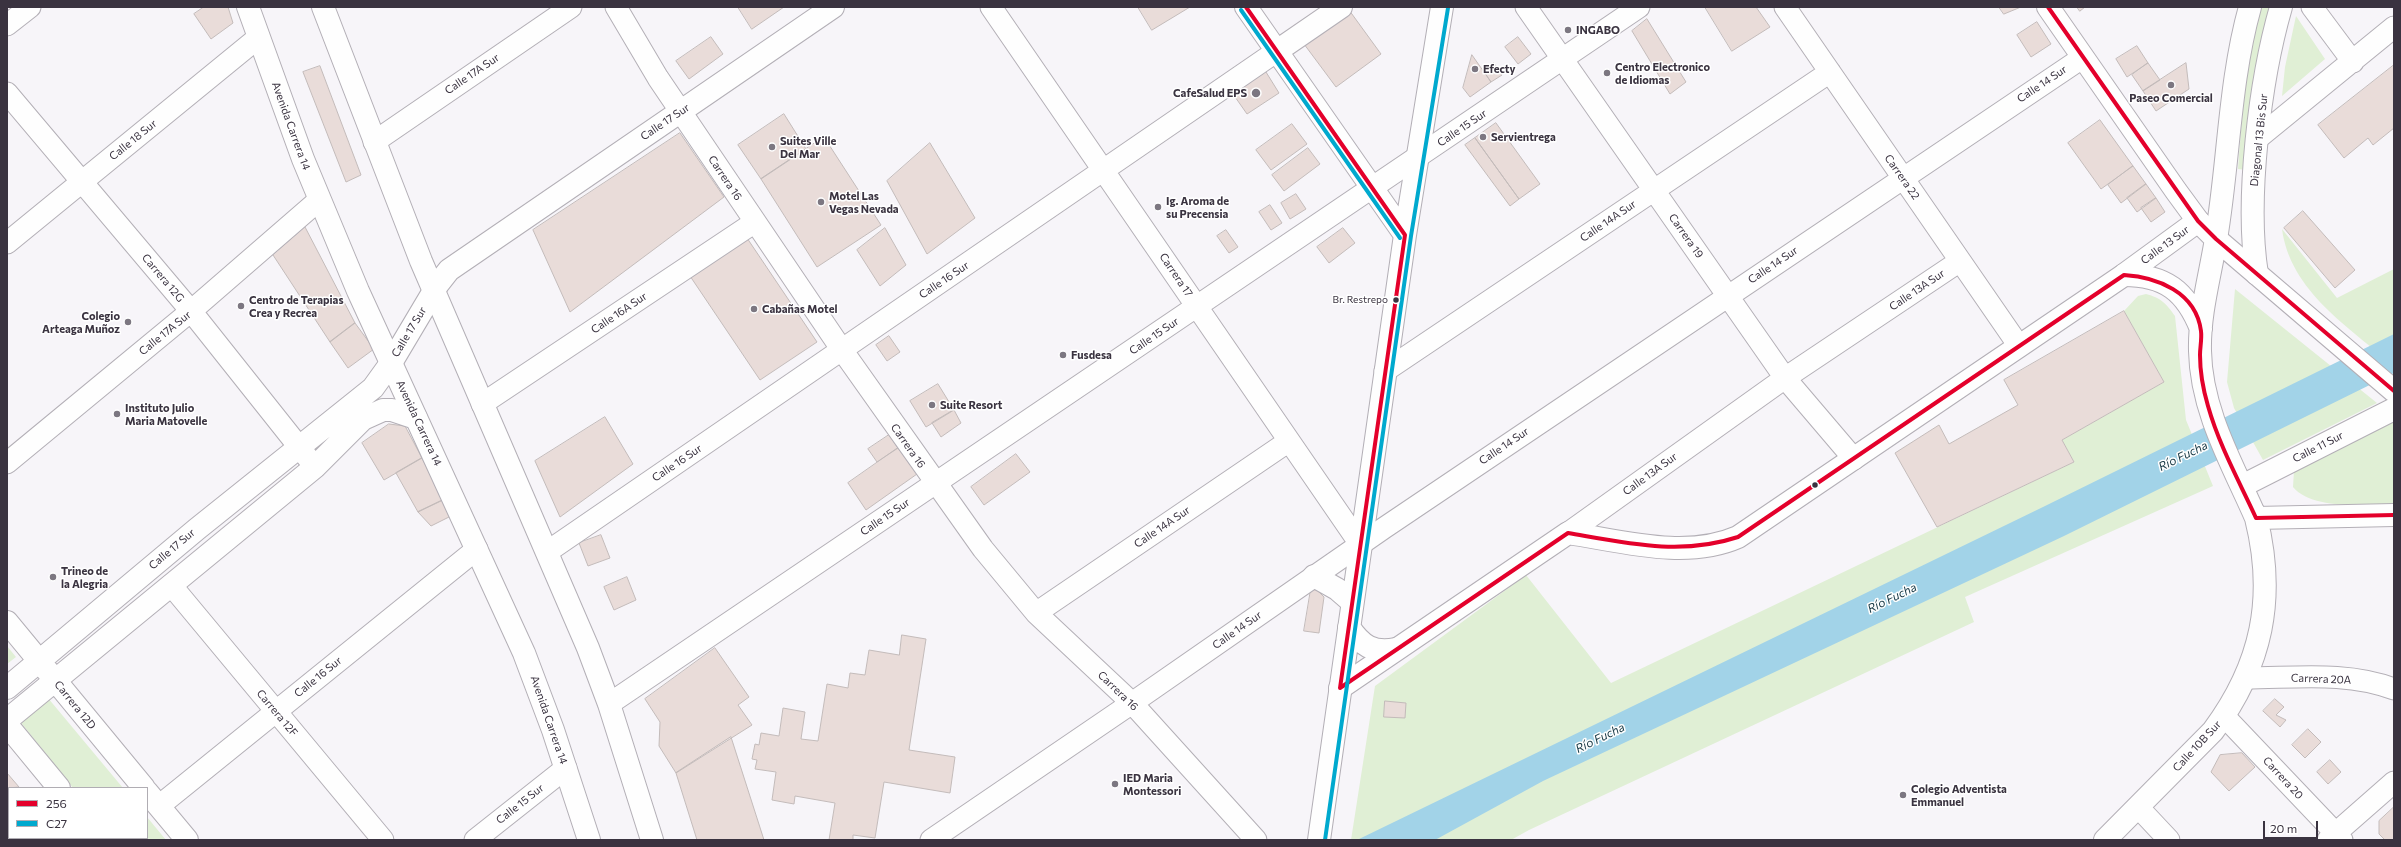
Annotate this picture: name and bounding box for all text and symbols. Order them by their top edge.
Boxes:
place label: INGABO [1576,23,1620,37]
marker: INGABO [1563,25,1573,35]
street label: Calle 17A Sur [442,51,502,97]
place label: Centro Electronico de Idiomas [1615,60,1710,86]
place label: Efecty [1483,62,1516,76]
street label: Calle 14 Sur [2015,63,2069,105]
marker: Efecty [1470,64,1480,74]
marker: Centro Electronico de Idiomas [1602,68,1612,78]
street label: Avenida Carrera 14 [269,80,313,172]
marker: Paseo Comercial [2166,80,2176,90]
place label: CafeSalud EPS [1173,86,1247,100]
marker: CafeSalud EPS [1250,87,1262,99]
place label: Paseo Comercial [2129,91,2213,105]
street label: Diagonal 13 Bis Sur [2248,93,2270,187]
street label: Calle 17 Sur [638,101,692,143]
street label: Calle 15 Sur [1435,107,1489,149]
street label: Calle 18 Sur [107,117,159,163]
place label: Servientrega [1491,130,1556,144]
marker: Servientrega [1478,132,1488,142]
place label: Suites Ville Del Mar [780,134,836,160]
marker: Suites Ville Del Mar [767,142,777,152]
street label: Carrera 22 [1882,152,1922,202]
street label: Carrera 16 [705,153,745,203]
place label: Motel Las Vegas Nevada [829,189,899,215]
place label: Ig. Aroma de su Precensia [1166,194,1229,220]
marker: Motel Las Vegas Nevada [816,197,826,207]
street label: Calle 14A Sur [1577,197,1639,245]
marker: Ig. Aroma de su Precensia [1153,202,1163,212]
street label: Carrera 19 [1666,211,1706,261]
street label: Calle 13 Sur [2138,223,2192,267]
street label: Calle 14 Sur [1746,244,1800,286]
street label: Carrera 17 [1156,250,1196,300]
street label: Carrera 12G [139,251,187,305]
street label: Calle 16 Sur [917,259,971,301]
street label: Calle 13A Sur [1887,267,1947,313]
street label: Calle 16A Sur [589,289,649,337]
place label: Centro de Terapias Crea y Recrea [249,293,344,319]
place label: Br. Restrepo [1333,294,1388,306]
marker: Br. Restrepo [1391,295,1401,305]
marker: Centro de Terapias Crea y Recrea [236,301,246,311]
place label: Cabañas Motel [762,302,837,316]
street label: Calle 17 Sur [389,304,429,360]
marker: Cabañas Motel [749,304,759,314]
street label: Calle 17A Sur [136,308,194,358]
place label: Colegio Arteaga Muñoz [42,309,120,335]
street label: Calle 15 Sur [1127,315,1181,357]
marker: Colegio Arteaga Muñoz [123,317,133,327]
place label: Fusdesa [1071,348,1112,362]
marker: Fusdesa [1058,350,1068,360]
street label: Avenida Carrera 14 [393,378,445,468]
place label: Suite Resort [940,398,1002,412]
marker: Suite Resort [927,400,937,410]
place label: Instituto Julio Maria Matovelle [125,401,207,427]
marker: Instituto Julio Maria Matovelle [112,409,122,419]
street label: Carrera 16 [888,421,928,471]
street label: Calle 14 Sur [1477,425,1531,467]
street label: Calle 11 Sur [2290,429,2346,465]
water label: Río Fucha [2156,438,2210,474]
street label: Calle 16 Sur [650,442,704,484]
street label: Calle 13A Sur [1620,450,1680,498]
unlabelled marker [1810,480,1820,490]
street label: Calle 15 Sur [858,496,912,538]
street label: Calle 14A Sur [1131,503,1193,551]
street label: Calle 17 Sur [146,526,198,572]
place label: Trineo de la Alegria [61,564,108,590]
marker: Trineo de la Alegria [48,572,58,582]
water label: Río Fucha [1865,580,1919,616]
street label: Calle 14 Sur [1210,608,1264,652]
street label: Calle 16 Sur [292,654,344,700]
street label: Carrera 16 [1095,668,1141,714]
street label: Carrera 20A [2291,671,2351,687]
street label: Avenida Carrera 14 [528,674,570,766]
street label: Carrera 12D [51,678,99,732]
street label: Carrera 12F [254,687,300,739]
street label: Calle 10B Sur [2170,718,2224,774]
water label: Río Fucha [1573,720,1627,756]
street label: Carrera 20 [2260,754,2306,802]
place label: IED Maria Montessori [1123,771,1181,797]
marker: IED Maria Montessori [1110,779,1120,789]
street label: Calle 15 Sur [494,781,546,827]
place label: Colegio Adventista Emmanuel [1911,782,2007,808]
legend [8,787,148,839]
marker: Colegio Adventista Emmanuel [1898,790,1908,800]
text: 256 [46,796,67,810]
scale bar [2265,813,2320,839]
text: C27 [46,816,67,830]
text: 20 m [2270,821,2297,835]

